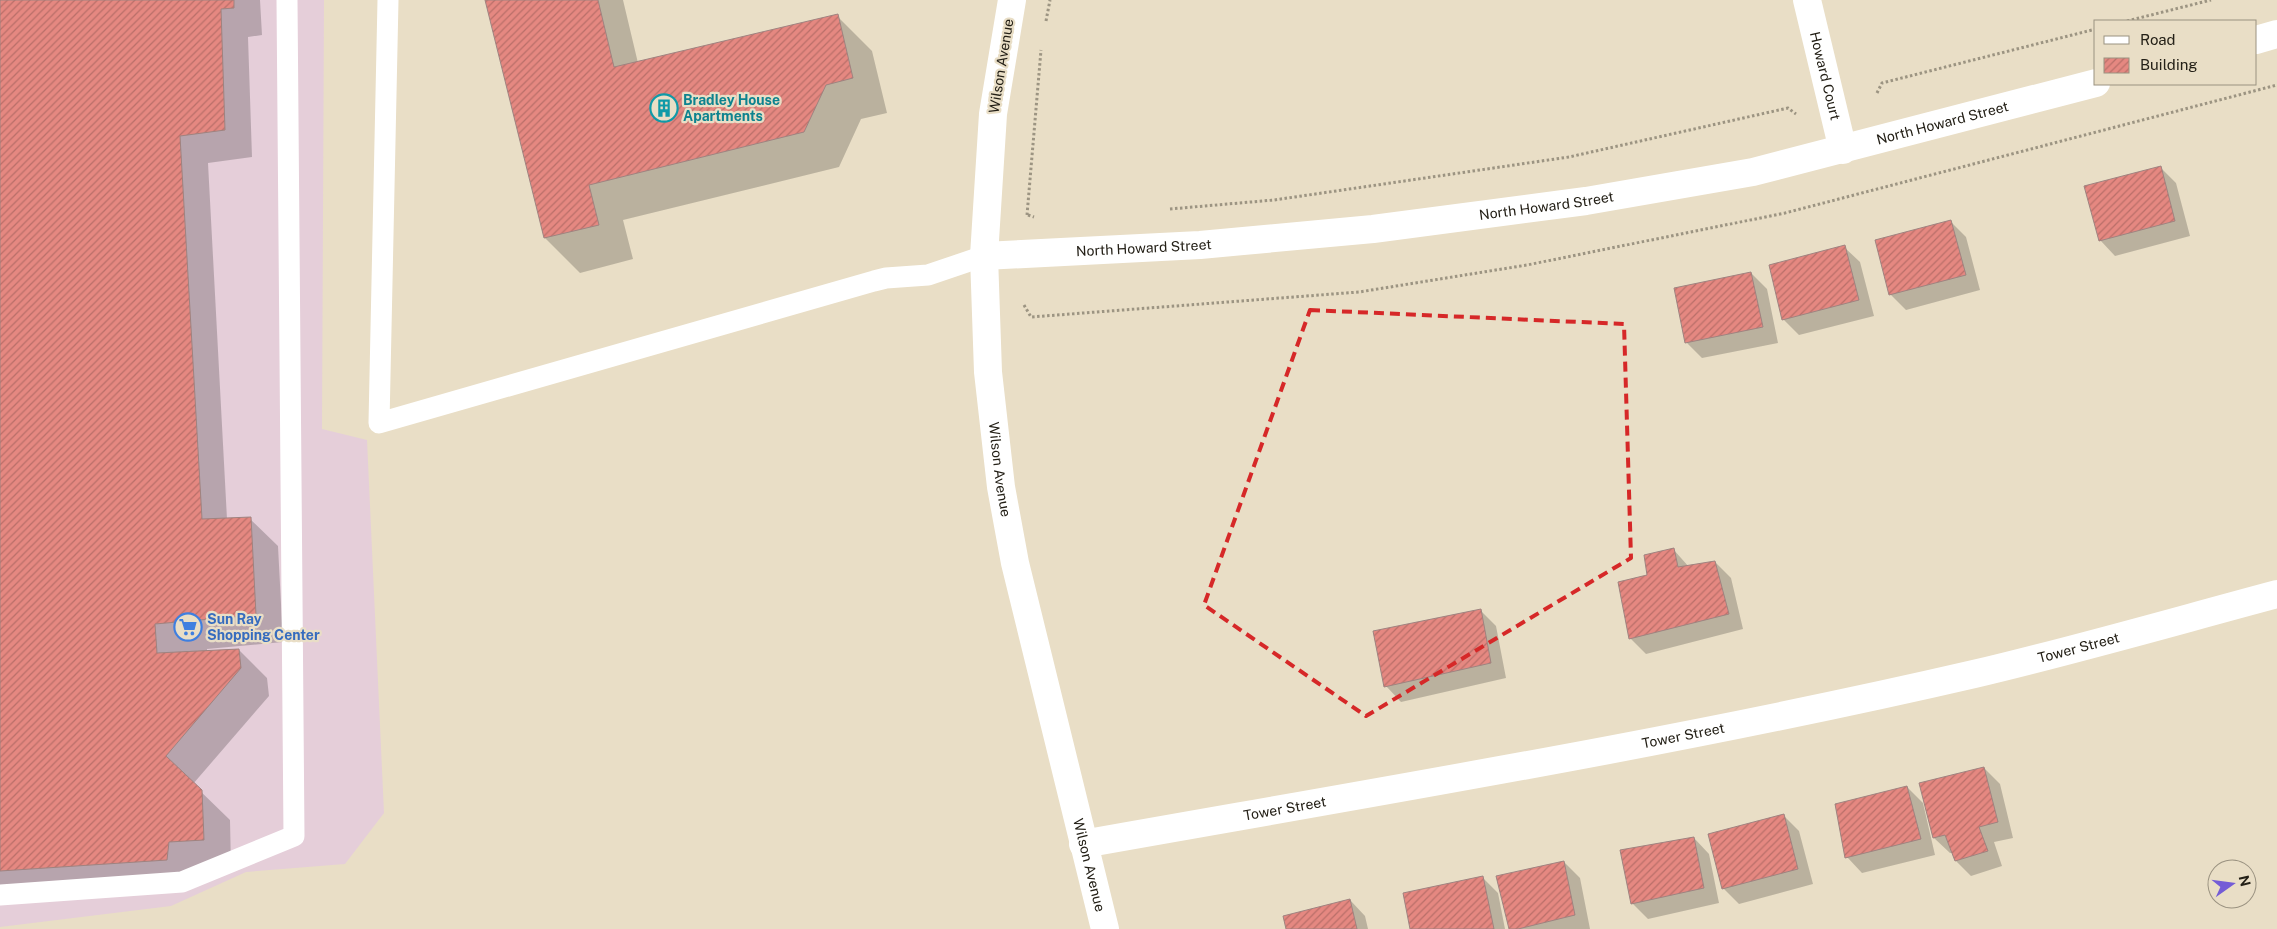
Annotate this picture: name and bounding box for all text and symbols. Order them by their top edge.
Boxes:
street label: Wilson Avenue [986,18,1016,114]
legend [2094,20,2257,85]
street label: Howard Court [1807,30,1844,122]
text: Road [2140,31,2176,48]
text: Building [2140,56,2198,73]
place label: Bradley House Apartments [683,92,780,124]
building icon: Bradley House Apartments [649,93,679,123]
street label: North Howard Street [1875,98,2010,148]
street label: North Howard Street [1478,188,1615,223]
street label: North Howard Street [1076,236,1212,259]
street label: Wilson Avenue [986,421,1014,518]
place label: Sun Ray Shopping Center [207,611,320,643]
supermarket icon: Sun Ray Shopping Center [173,612,203,642]
street label: Tower Street [2036,629,2121,666]
street label: Tower Street [1641,720,1726,751]
street label: Tower Street [1242,793,1328,824]
street label: Wilson Avenue [1070,817,1108,913]
north arrow [2207,859,2257,909]
text: N [2236,874,2254,888]

